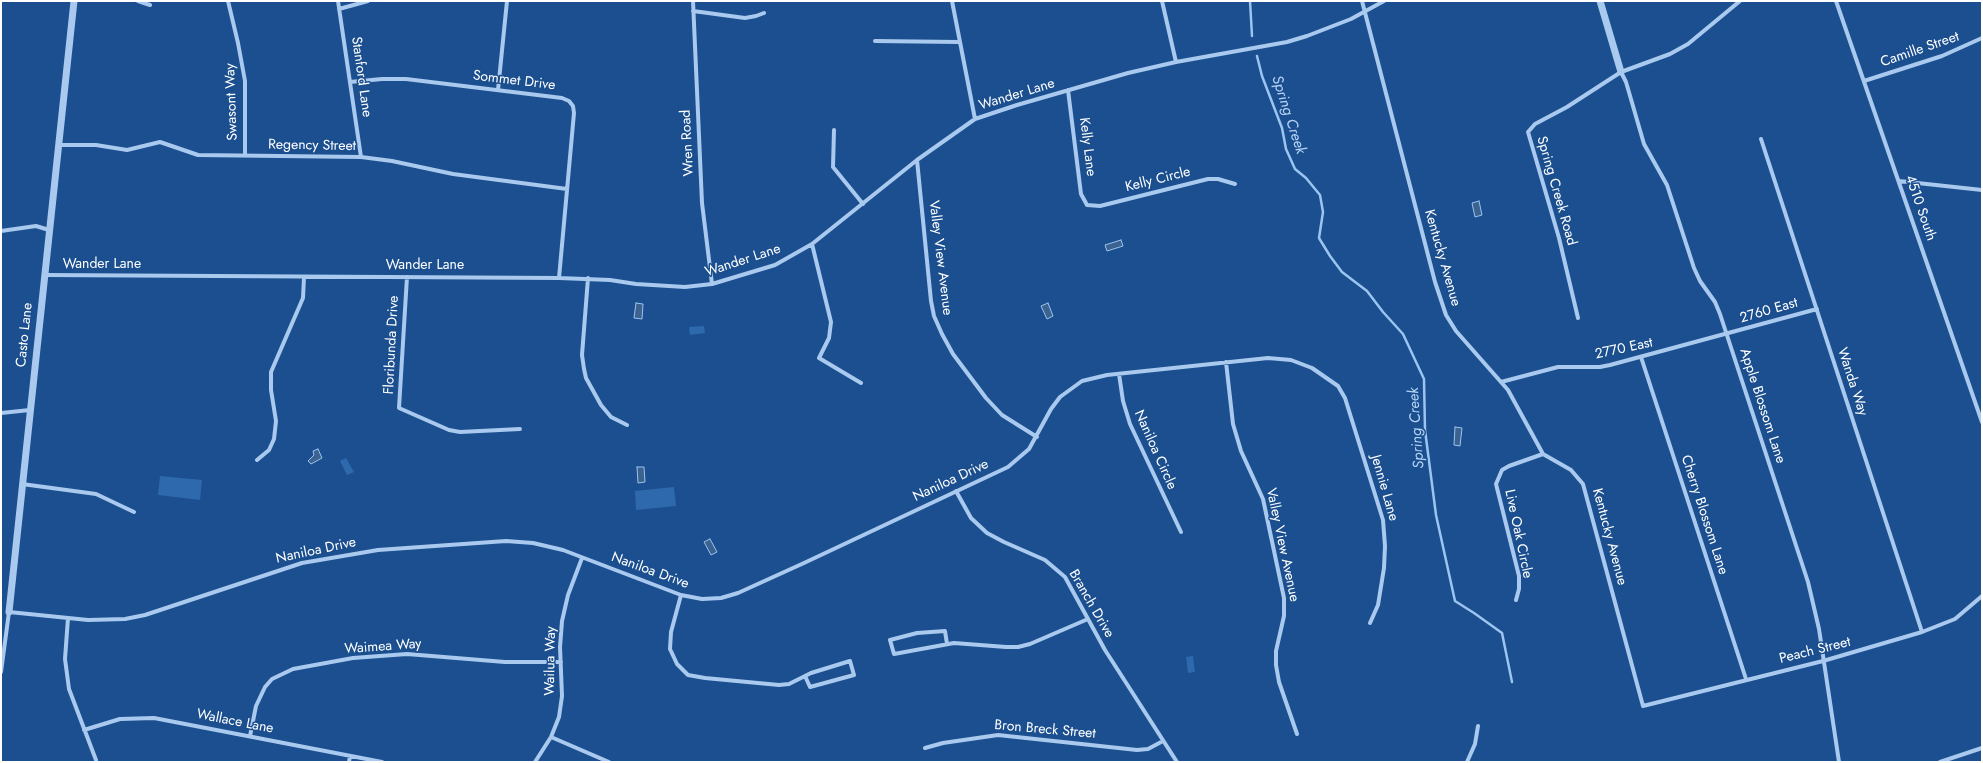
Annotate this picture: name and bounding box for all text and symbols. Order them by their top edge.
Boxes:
street label: Camille Street [1878,29,1962,71]
street label: Stanford Lane [347,36,375,118]
street label: Swasont Way [222,63,242,141]
street label: Sommet Drive [472,68,556,94]
water label: Spring Creek [1267,73,1309,157]
street label: Wander Lane [977,76,1057,114]
street label: Wren Road [678,109,698,177]
street label: Kelly Lane [1075,117,1099,177]
street label: Spring Creek Road [1532,134,1580,248]
street label: Regency Street [268,137,356,155]
street label: Kelly Circle [1124,164,1192,196]
street label: 4510 South [1901,173,1939,243]
street label: Valley View Avenue [925,200,955,316]
street label: Kentucky Avenue [1420,208,1464,308]
street label: Wander Lane [703,241,783,281]
street label: Wander Lane [63,257,141,273]
street label: Wander Lane [386,258,464,274]
street label: Floribunda Drive [381,295,403,395]
street label: 2760 East [1738,295,1800,327]
street label: Casto Lane [13,302,37,368]
street label: 2770 East [1594,335,1654,363]
street label: Apple Blossom Lane [1735,346,1789,466]
street label: Wanda Way [1833,346,1871,418]
water label: Spring Creek [1405,387,1429,469]
street label: Naniloa Circle [1130,408,1180,492]
street label: Jennie Lane [1367,453,1401,523]
street label: Cherry Blossom Lane [1677,453,1731,577]
street label: Naniloa Drive [911,456,991,506]
street label: Valley View Avenue [1262,487,1302,603]
street label: Kentucky Avenue [1588,487,1630,587]
street label: Live Oak Circle [1500,488,1536,580]
street label: Naniloa Drive [274,534,358,568]
street label: Naniloa Drive [609,549,691,593]
street label: Branch Drive [1065,567,1117,641]
street label: Wailua Way [542,626,560,696]
street label: Peach Street [1778,634,1852,668]
street label: Waimea Way [344,636,422,658]
street label: Wallace Lane [195,706,275,738]
street label: Bron Breck Street [994,717,1096,743]

